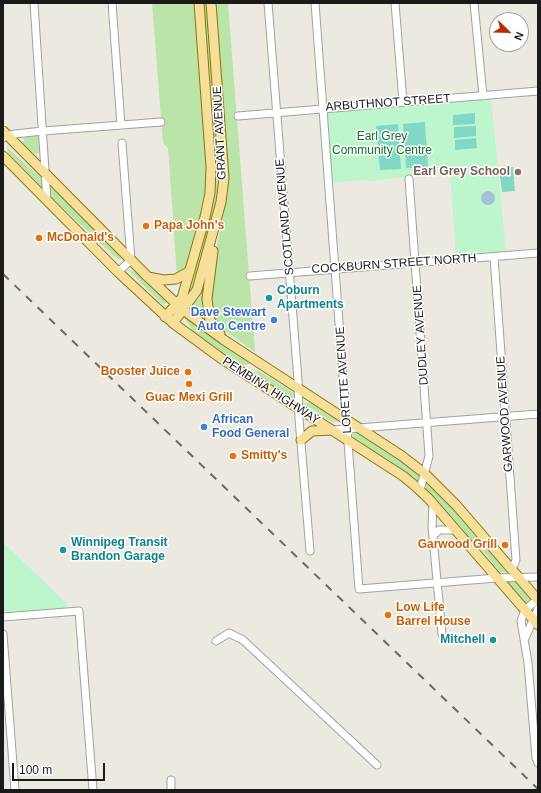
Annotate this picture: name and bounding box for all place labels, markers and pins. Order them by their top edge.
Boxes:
place label: Earl Grey School [413,165,510,179]
marker: Earl Grey School [513,167,523,177]
place label: Papa John's [154,219,224,233]
marker: Papa John's [141,221,151,231]
place label: McDonald's [47,231,114,245]
marker: McDonald's [34,233,44,243]
place label: Coburn Apartments [277,284,344,312]
marker: Coburn Apartments [264,293,274,303]
place label: Dave Stewart Auto Centre [191,306,266,334]
marker: Dave Stewart Auto Centre [269,315,279,325]
place label: Booster Juice [101,365,180,379]
marker: Booster Juice [183,367,193,377]
marker: Guac Mexi Grill [184,379,194,389]
place label: Guac Mexi Grill [145,391,233,405]
place label: African Food General [212,413,289,441]
marker: African Food General [199,422,209,432]
place label: Smitty's [241,449,287,463]
marker: Smitty's [228,451,238,461]
place label: Winnipeg Transit Brandon Garage [71,536,168,564]
place label: Garwood Grill [418,538,497,552]
marker: Garwood Grill [500,540,510,550]
marker: Winnipeg Transit Brandon Garage [58,545,68,555]
place label: Low Life Barrel House [396,601,471,629]
marker: Low Life Barrel House [383,610,393,620]
place label: Mitchell [440,633,485,647]
marker: Mitchell [488,635,498,645]

